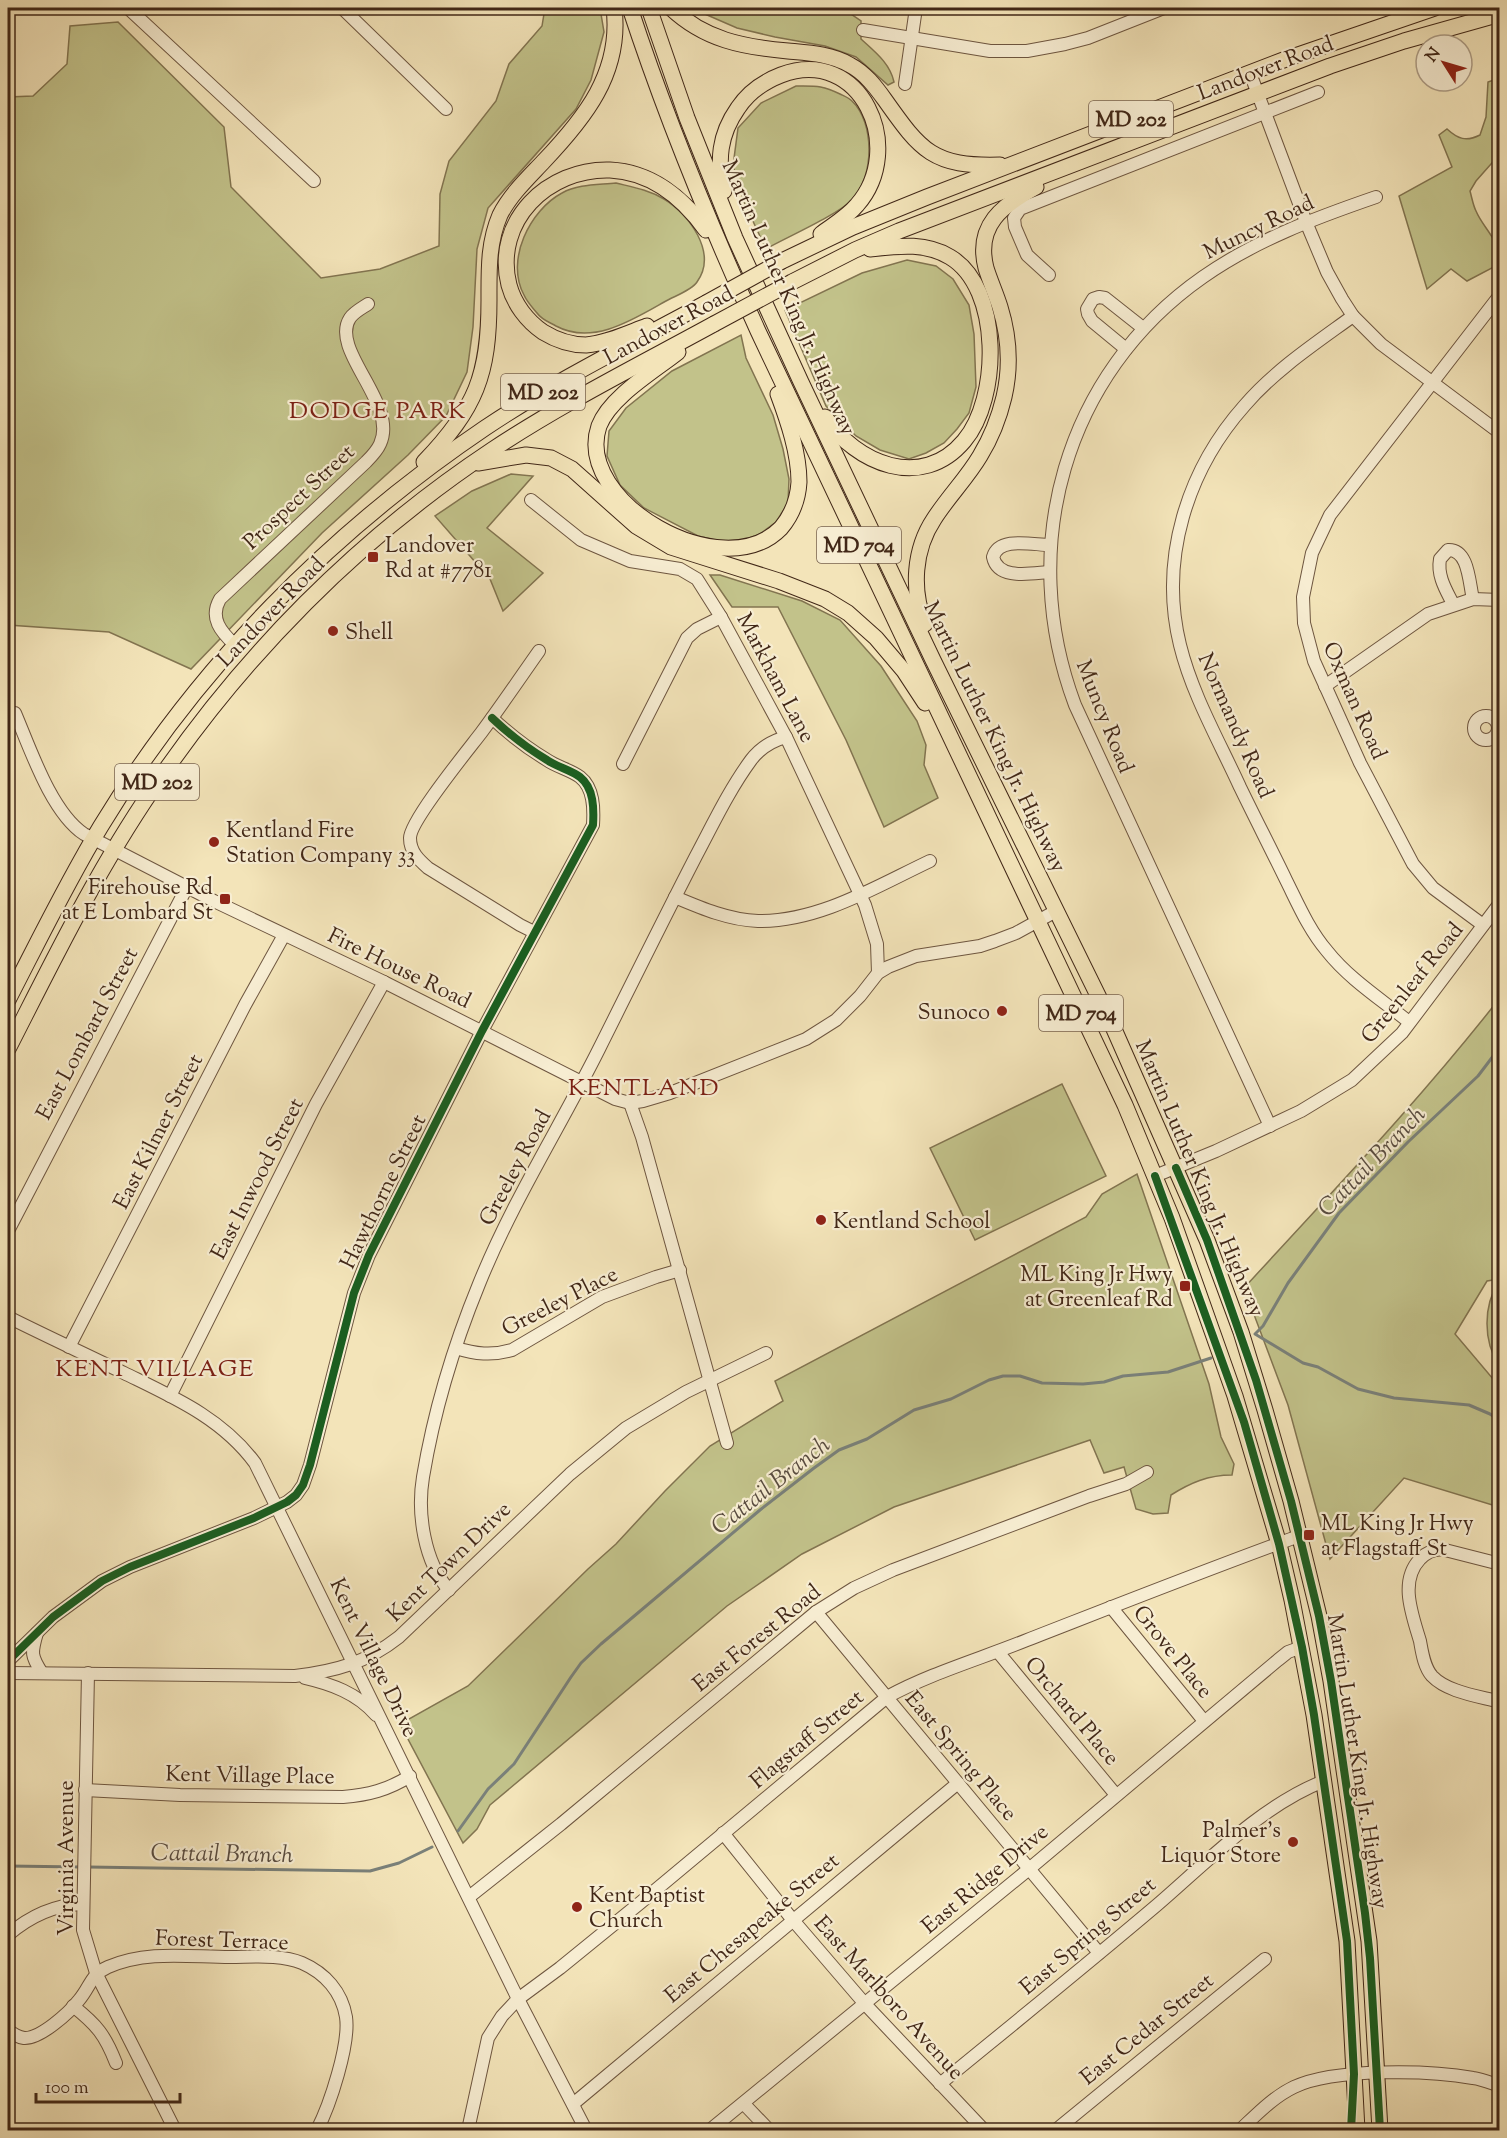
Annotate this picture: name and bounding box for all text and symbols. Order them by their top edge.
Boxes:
street label: Landover Road [1193,29,1339,110]
north arrow [1414,33,1474,93]
text: N [1421,43,1447,68]
road number: MD 202 [1089,101,1173,137]
street label: Martin Luther King Jr. Highway [712,155,863,441]
street label: Muncy Road [1198,188,1320,269]
street label: Landover Road [599,279,740,374]
road number: MD 202 [501,374,585,410]
district label: DODGE PARK [289,395,467,429]
street label: Prospect Street [237,438,363,558]
road number: MD 704 [817,527,901,563]
place label: Landover Rd at #7781 [385,531,492,588]
street label: Landover Road [211,550,333,676]
marker: Landover Rd at #7781 [366,550,380,564]
street label: Martin Luther King Jr. Highway [914,596,1073,878]
street label: Markham Lane [727,608,822,749]
place label: Shell [345,618,393,650]
marker: Shell [326,624,340,638]
street label: Oxman Road [1313,637,1394,765]
street label: Normandy Road [1188,648,1281,804]
street label: Muncy Road [1066,656,1140,779]
road number: MD 202 [115,764,199,800]
place label: Kentland Fire Station Company 33 [226,816,415,873]
marker: Kentland Fire Station Company 33 [207,835,221,849]
place label: Firehouse Rd at E Lombard St [62,873,213,930]
marker: Firehouse Rd at E Lombard St [218,892,232,906]
street label: Greenleaf Road [1354,916,1472,1051]
street label: Fire House Road [321,921,476,1018]
street label: East Lombard Street [30,942,148,1127]
road number: MD 704 [1039,995,1123,1031]
place label: Sunoco [917,998,990,1030]
marker: Sunoco [995,1004,1009,1018]
street label: Martin Luther King Jr. Highway [1125,1036,1271,1323]
street label: East Kilmer Street [107,1049,213,1216]
district label: KENTLAND [568,1072,720,1106]
street label: East Inwood Street [204,1093,313,1266]
water label: Cattail Branch [1311,1099,1434,1225]
street label: Greeley Road [473,1105,561,1232]
street label: Hawthorne Street [333,1109,436,1275]
place label: Kentland School [833,1207,990,1239]
marker: Kentland School [814,1213,828,1227]
street label: Greeley Place [497,1260,624,1346]
place label: ML King Jr Hwy at Greenleaf Rd [1020,1260,1173,1317]
marker: ML King Jr Hwy at Greenleaf Rd [1178,1279,1192,1293]
district label: KENT VILLAGE [55,1353,255,1387]
water label: Cattail Branch [705,1429,838,1544]
street label: Kent Town Drive [381,1495,520,1631]
place label: ML King Jr Hwy at Flagstaff St [1321,1509,1474,1566]
marker: ML King Jr Hwy at Flagstaff St [1302,1528,1316,1542]
street label: Kent Village Drive [320,1573,425,1743]
street label: East Forest Road [687,1577,829,1701]
street label: Grove Place [1124,1599,1219,1706]
street label: Martin Luther King Jr. Highway [1317,1612,1395,1911]
street label: Orchard Place [1016,1650,1126,1773]
street label: Flagstaff Street [744,1683,872,1798]
street label: East Spring Place [896,1685,1024,1829]
street label: Kent Village Place [165,1760,335,1794]
street label: Virginia Avenue [52,1780,84,1936]
place label: Palmer’s Liquor Store [1161,1816,1281,1873]
street label: East Ridge Drive [916,1818,1056,1943]
marker: Palmer’s Liquor Store [1286,1835,1300,1849]
water label: Cattail Branch [150,1837,294,1873]
street label: East Chesapeake Street [659,1846,848,2012]
street label: East Spring Street [1014,1870,1164,2004]
place label: Kent Baptist Church [589,1881,706,1938]
marker: Kent Baptist Church [570,1900,584,1914]
street label: East Marlboro Avenue [805,1910,970,2088]
street label: Forest Terrace [155,1924,289,1960]
street label: East Cedar Street [1074,1966,1222,2094]
scale bar [36,2066,180,2104]
text: 100 m [45,2076,89,2102]

